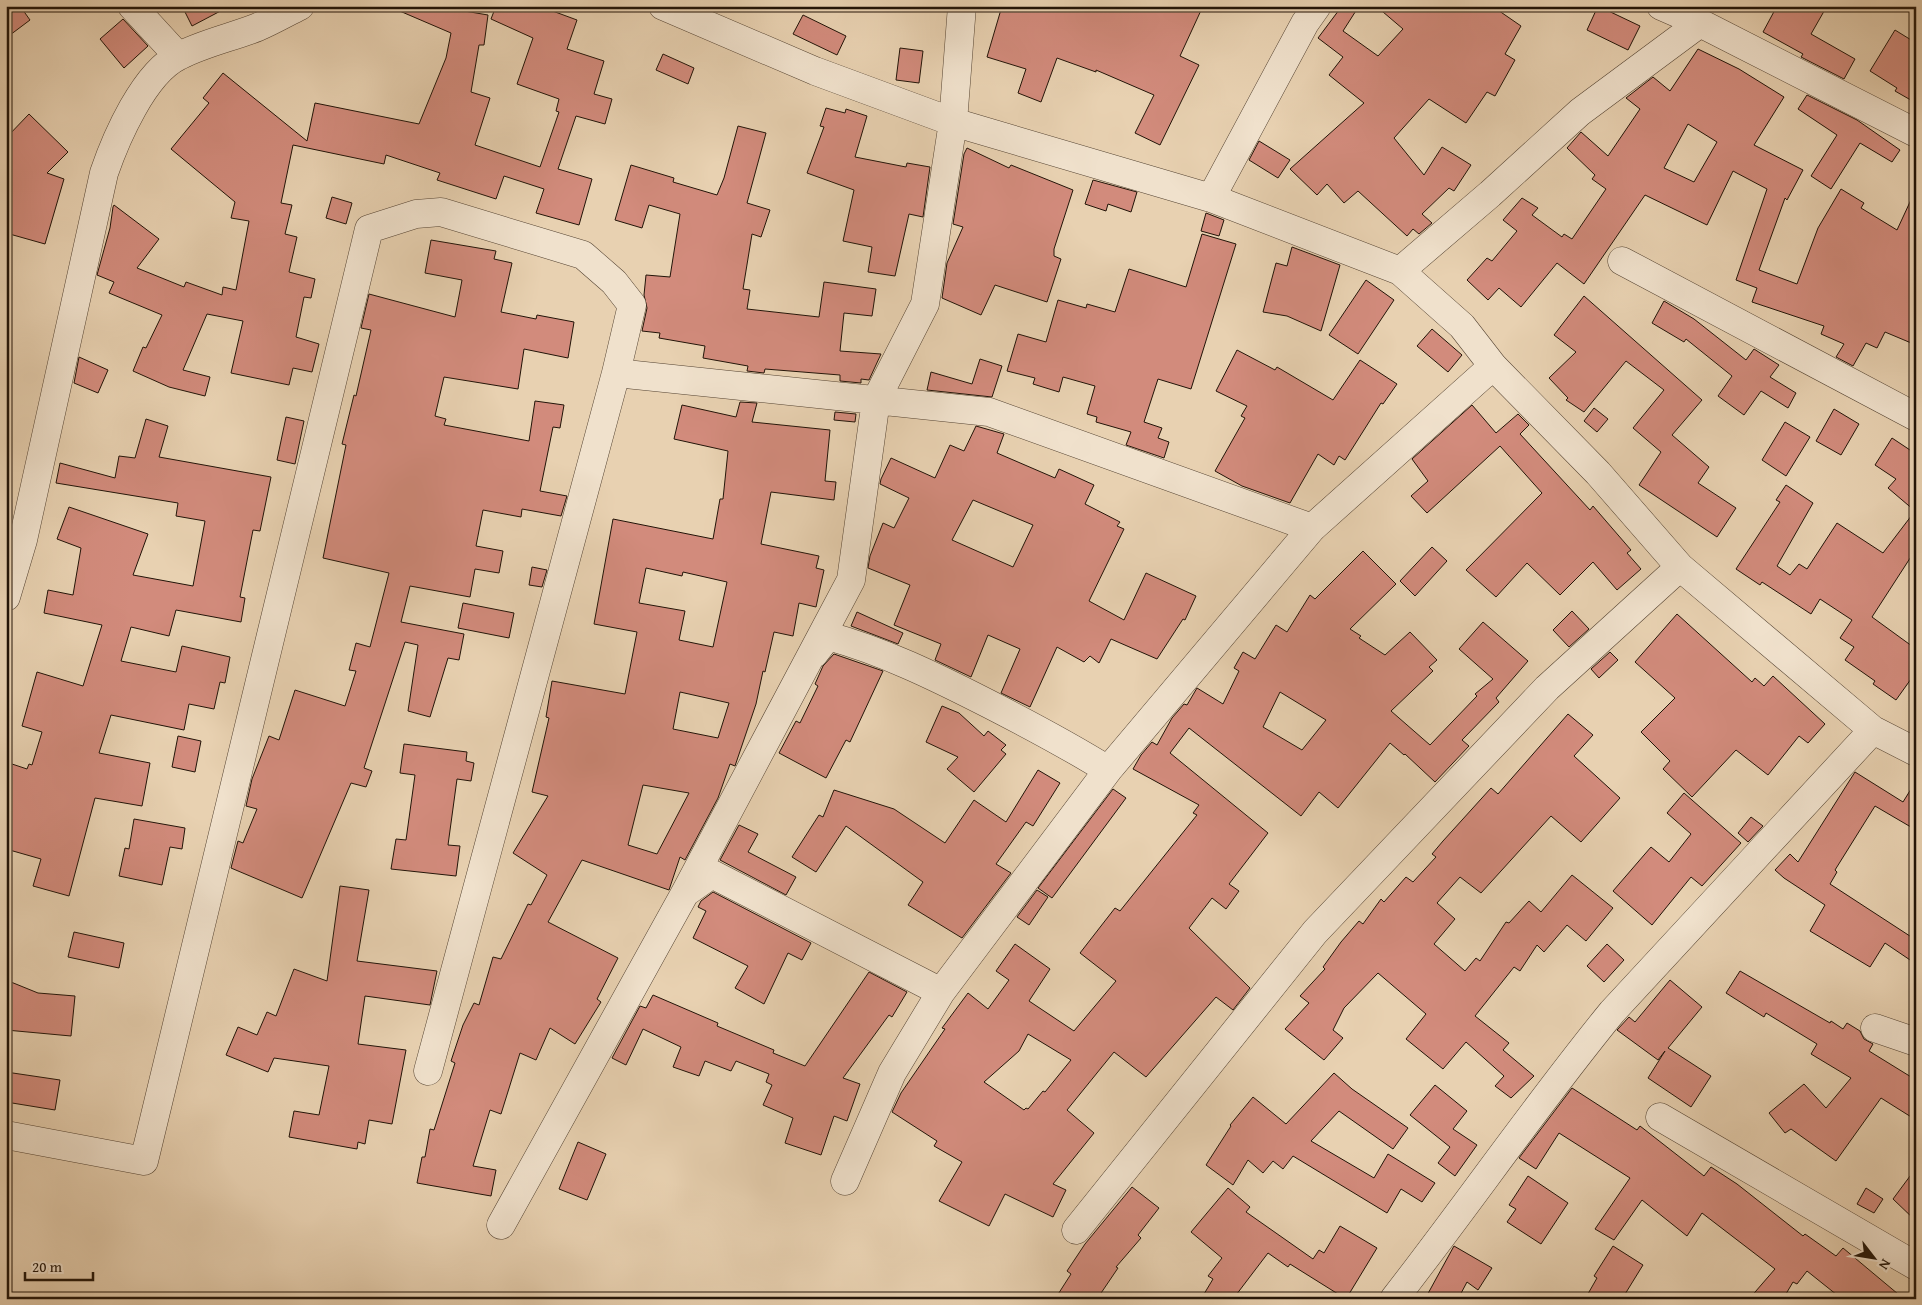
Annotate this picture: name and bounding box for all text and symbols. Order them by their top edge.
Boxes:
north arrow [1850,1232,1900,1282]
scale bar [25,1250,92,1282]
text: 20 m [32,1256,63,1277]
text: N [1874,1256,1896,1274]

